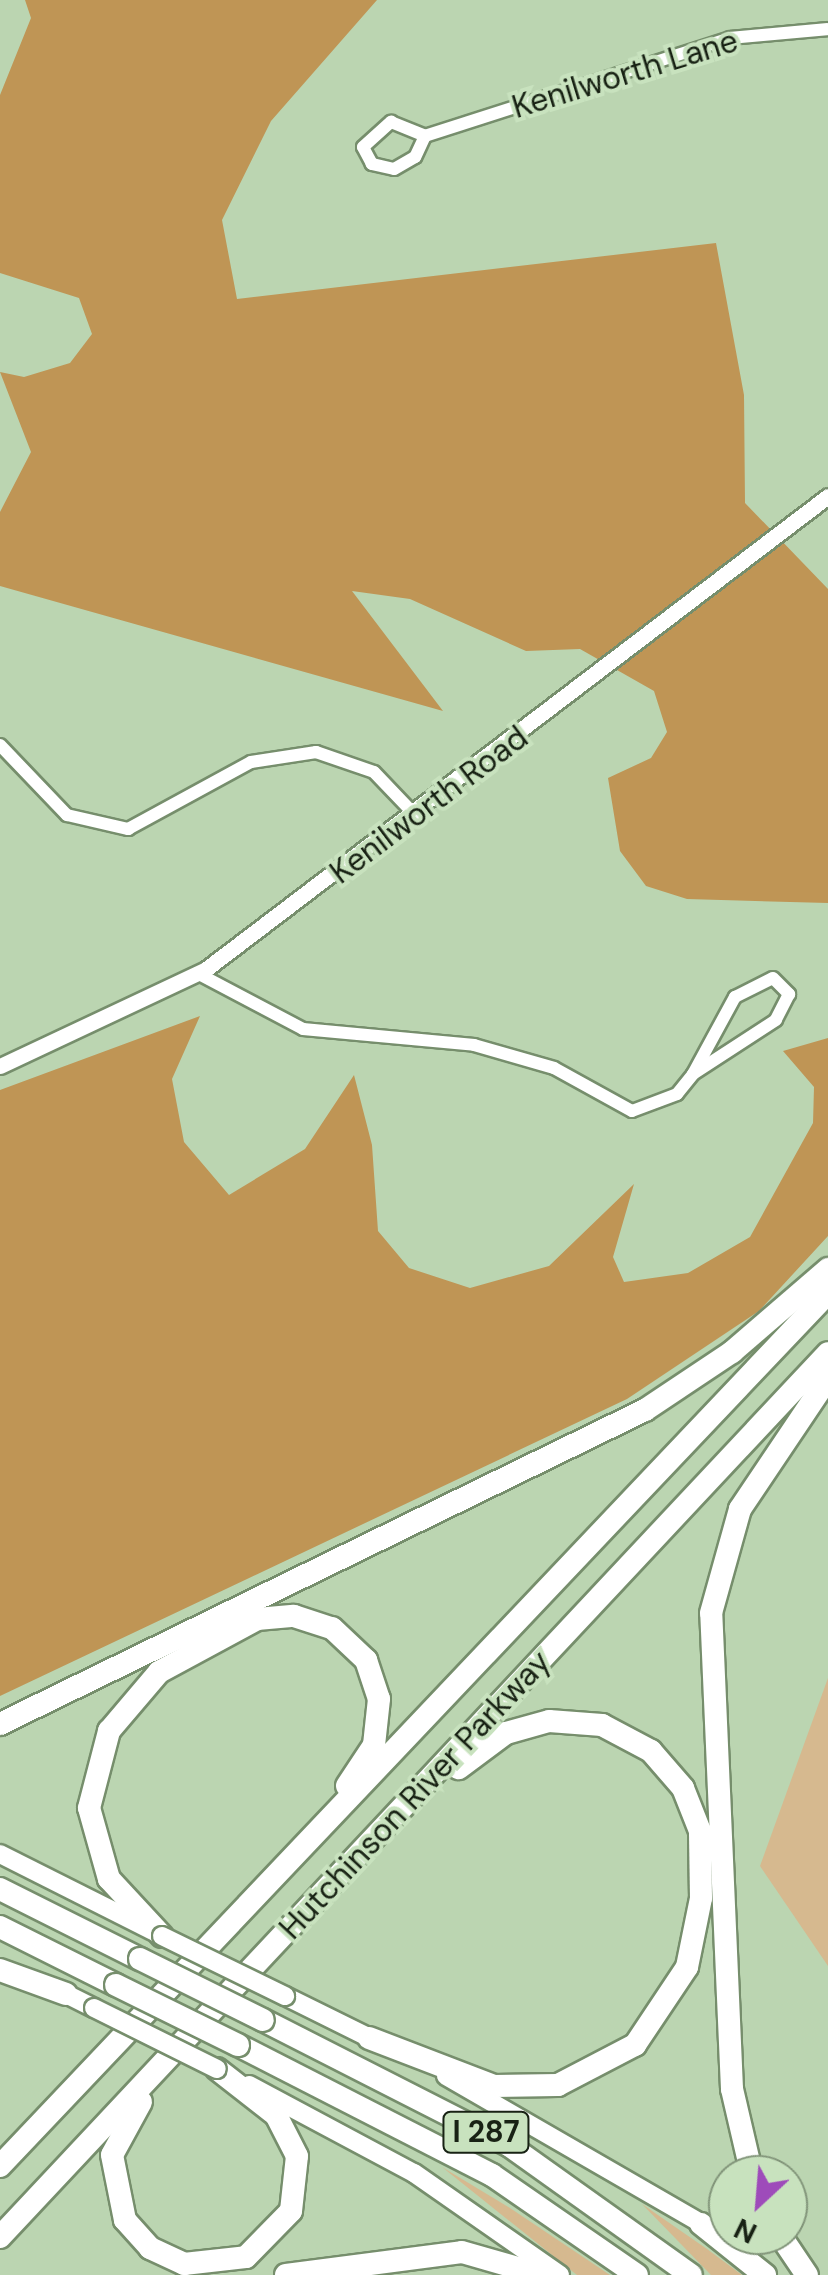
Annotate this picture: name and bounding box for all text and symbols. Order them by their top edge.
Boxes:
street label: Kenilworth Lane [508,21,742,127]
street label: Kenilworth Road [323,718,535,892]
street label: Hutchinson River Parkway [271,1643,559,1947]
road number: I 287 [441,2107,531,2157]
north arrow [708,2155,808,2255]
text: N [728,2210,763,2252]

